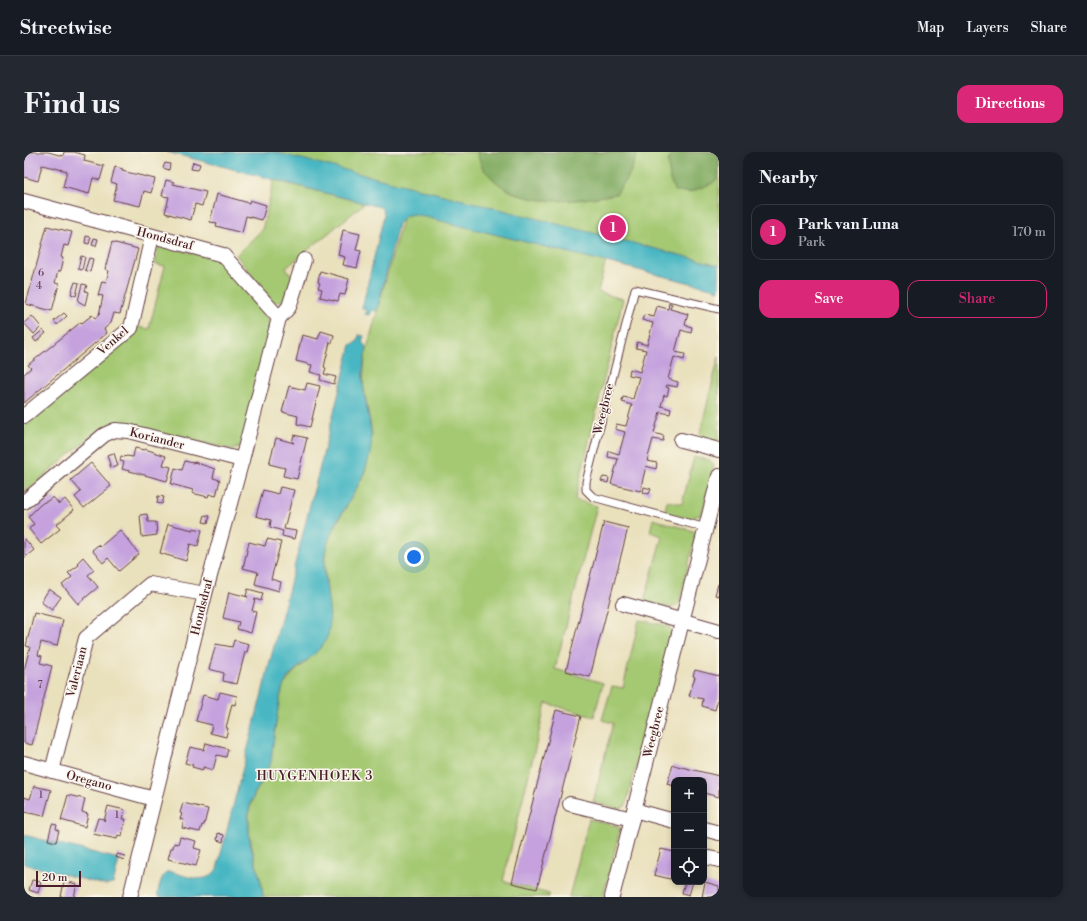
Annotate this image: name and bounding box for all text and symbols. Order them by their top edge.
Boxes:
text: Streetwise [20,16,112,40]
text: Map [917,19,944,37]
text: Layers [966,19,1009,37]
text: Share [1031,19,1067,37]
button: Directions [957,85,1063,123]
text: Find us [24,87,120,122]
text: Nearby [759,167,818,189]
pin: 1 [600,213,626,243]
text: Park van Luna [798,215,899,234]
street label: Hondsdraf [135,224,196,254]
text: 1 [770,224,776,240]
text: 170 m [1012,224,1046,240]
text: Park [798,234,825,250]
house number: 6 [38,267,44,279]
house number: 4 [36,280,42,292]
button: Save [759,280,899,318]
button: Share [907,280,1047,318]
street label: Venkel [94,323,132,359]
street label: Weegbree [590,382,618,437]
street label: Koriander [128,425,186,453]
your location [404,547,424,567]
street label: Hondsdraf [188,576,216,637]
street label: Valeriaan [63,645,91,700]
house number: 7 [37,679,43,691]
street label: Weegbree [640,705,668,760]
street label: Oregano [64,768,114,794]
district label: HUYGENHOEK 3 [257,768,373,784]
map controls [671,777,707,885]
button: + [671,777,707,813]
house number: 1 [39,789,44,801]
house number: 1 [115,809,120,821]
button: − [671,813,707,849]
button: locate [671,849,707,885]
scale bar [36,869,81,888]
text: 20 m [42,871,67,885]

